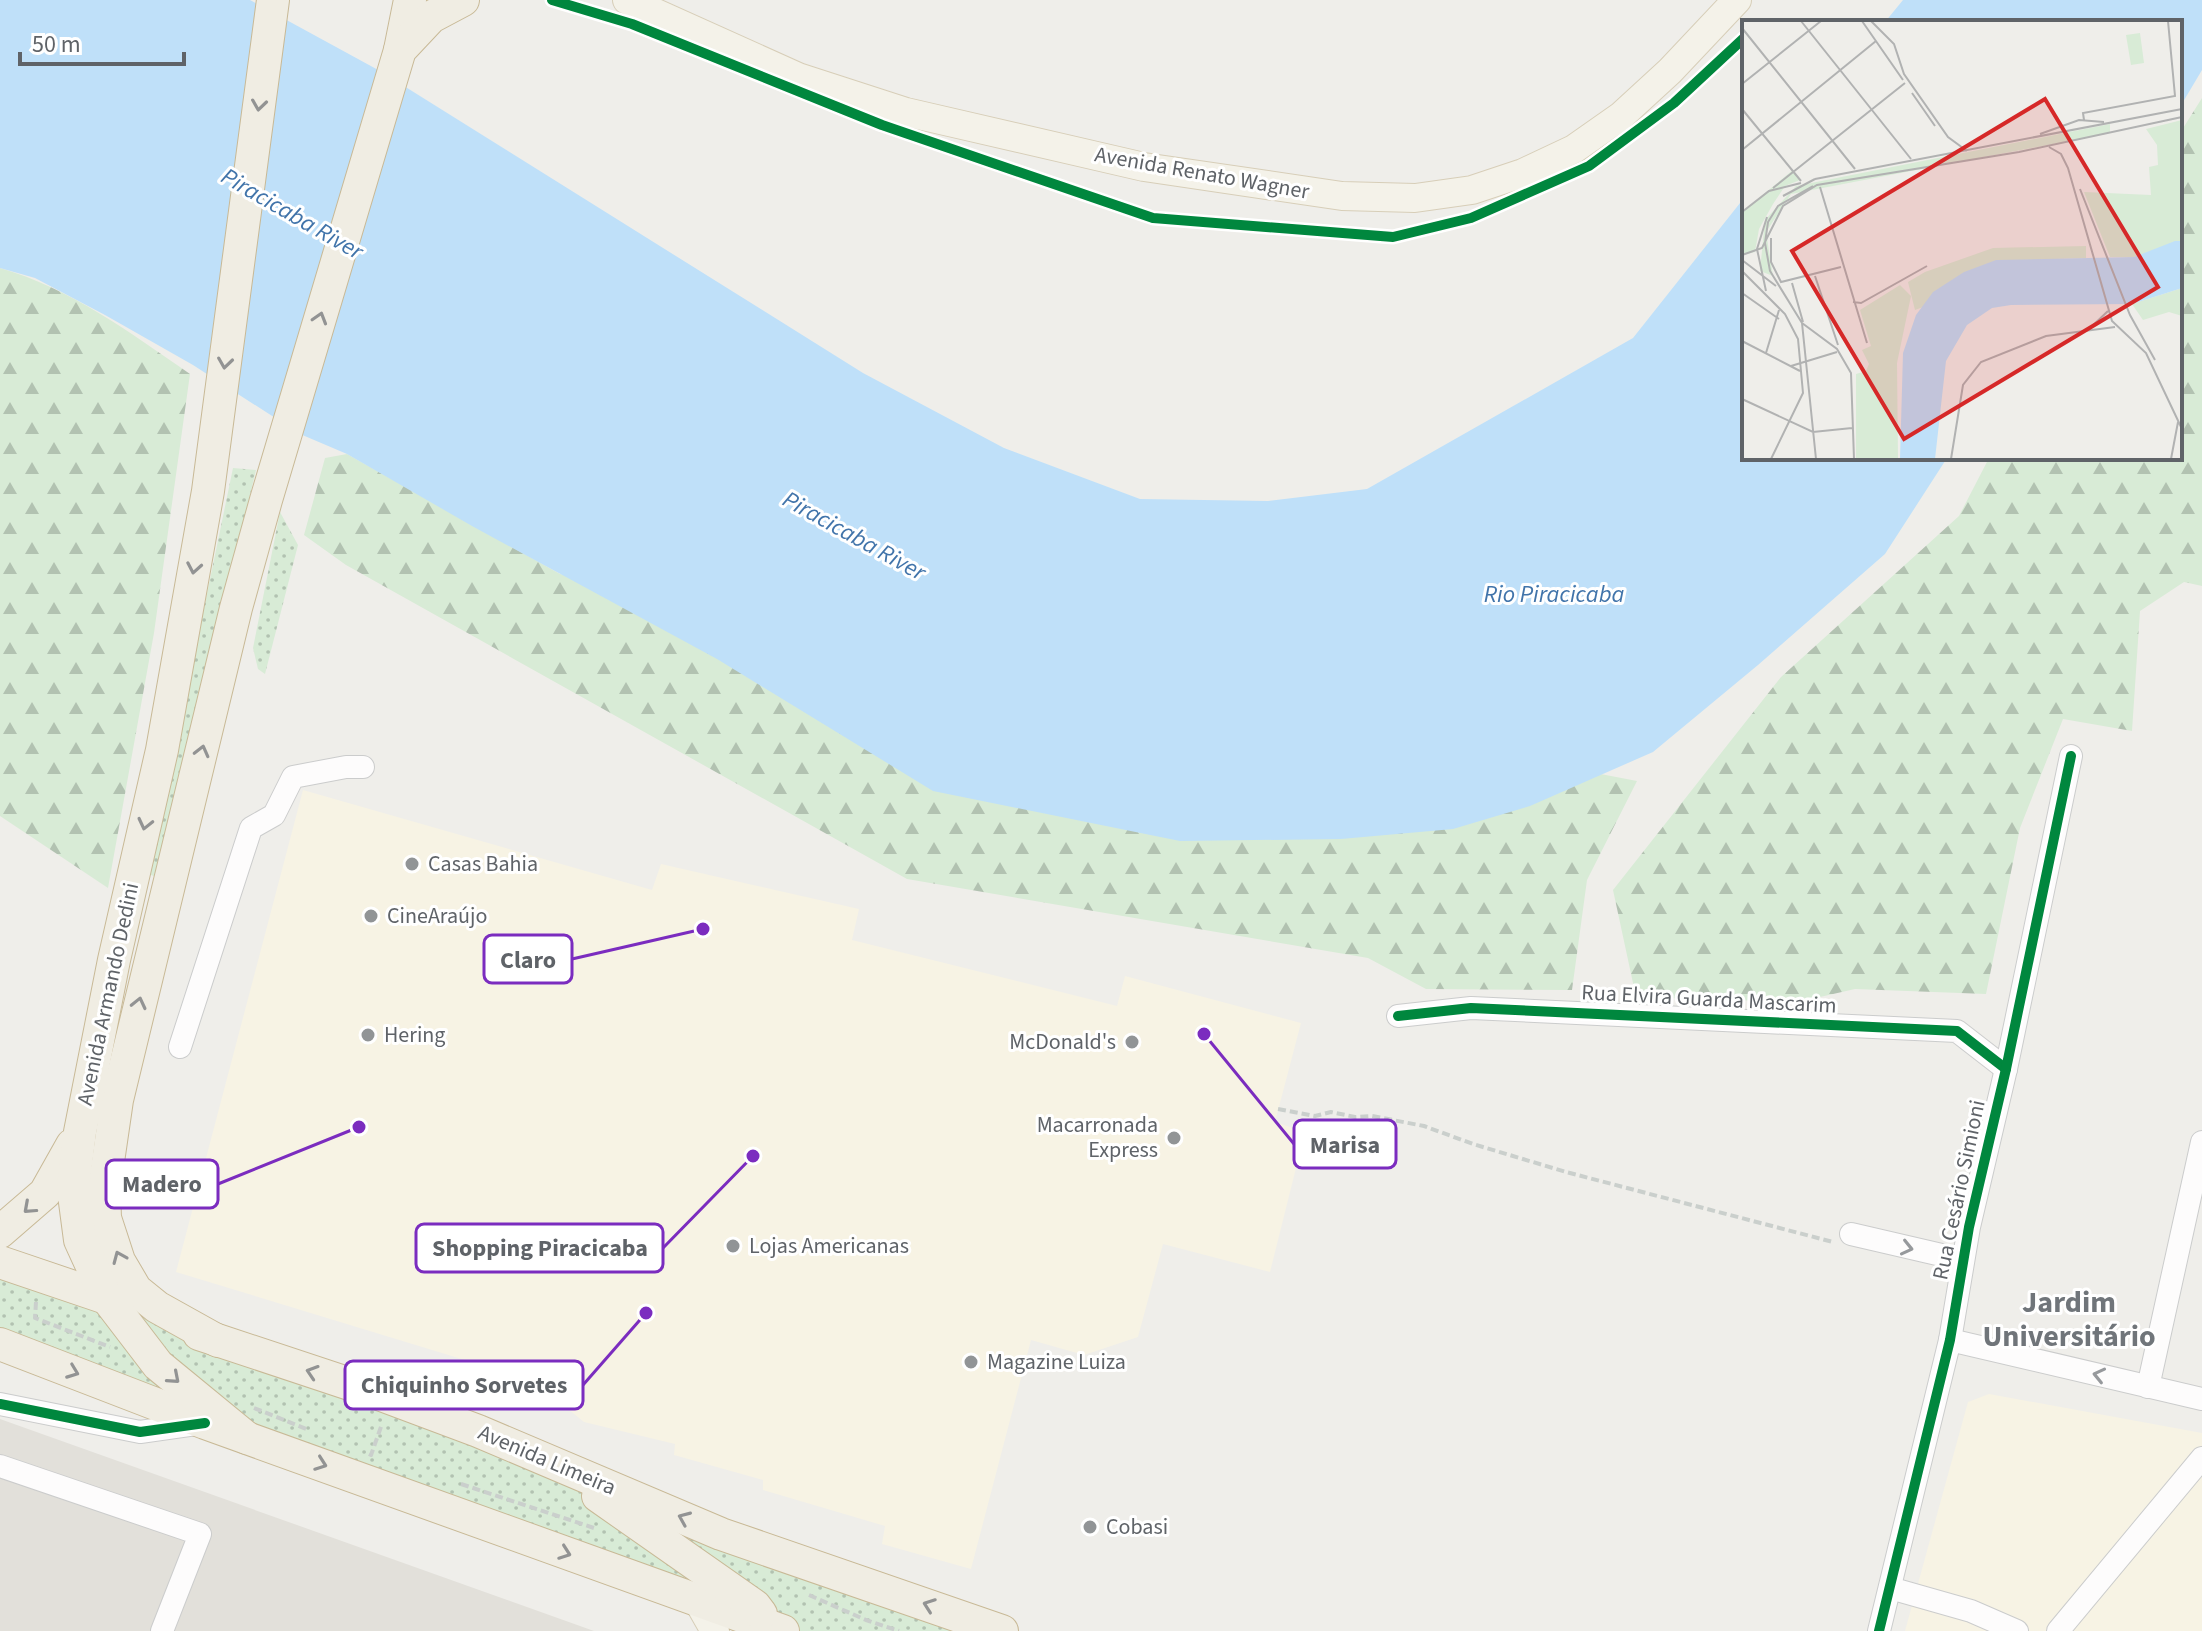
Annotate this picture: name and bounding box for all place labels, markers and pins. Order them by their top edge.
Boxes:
place label: Casas Bahia [428,848,538,880]
marker: Casas Bahia [403,855,421,873]
place label: CineAraújo [387,900,487,932]
marker: CineAraújo [362,907,380,925]
callout: Claro [484,935,572,983]
place label: Hering [384,1019,445,1051]
marker: Hering [359,1026,377,1044]
place label: McDonald's [1009,1026,1116,1058]
marker: McDonald's [1123,1033,1141,1051]
place label: Macarronada Express [1037,1109,1158,1166]
callout: Marisa [1294,1120,1396,1168]
marker: Macarronada Express [1165,1129,1183,1147]
callout: Madero [106,1160,218,1208]
callout: Shopping Piracicaba [416,1224,663,1272]
place label: Lojas Americanas [749,1230,909,1262]
marker: Lojas Americanas [724,1237,742,1255]
place label: Magazine Luiza [987,1346,1126,1378]
marker: Magazine Luiza [962,1353,980,1371]
callout: Chiquinho Sorvetes [345,1361,583,1409]
place label: Cobasi [1106,1511,1168,1543]
marker: Cobasi [1081,1518,1099,1536]

